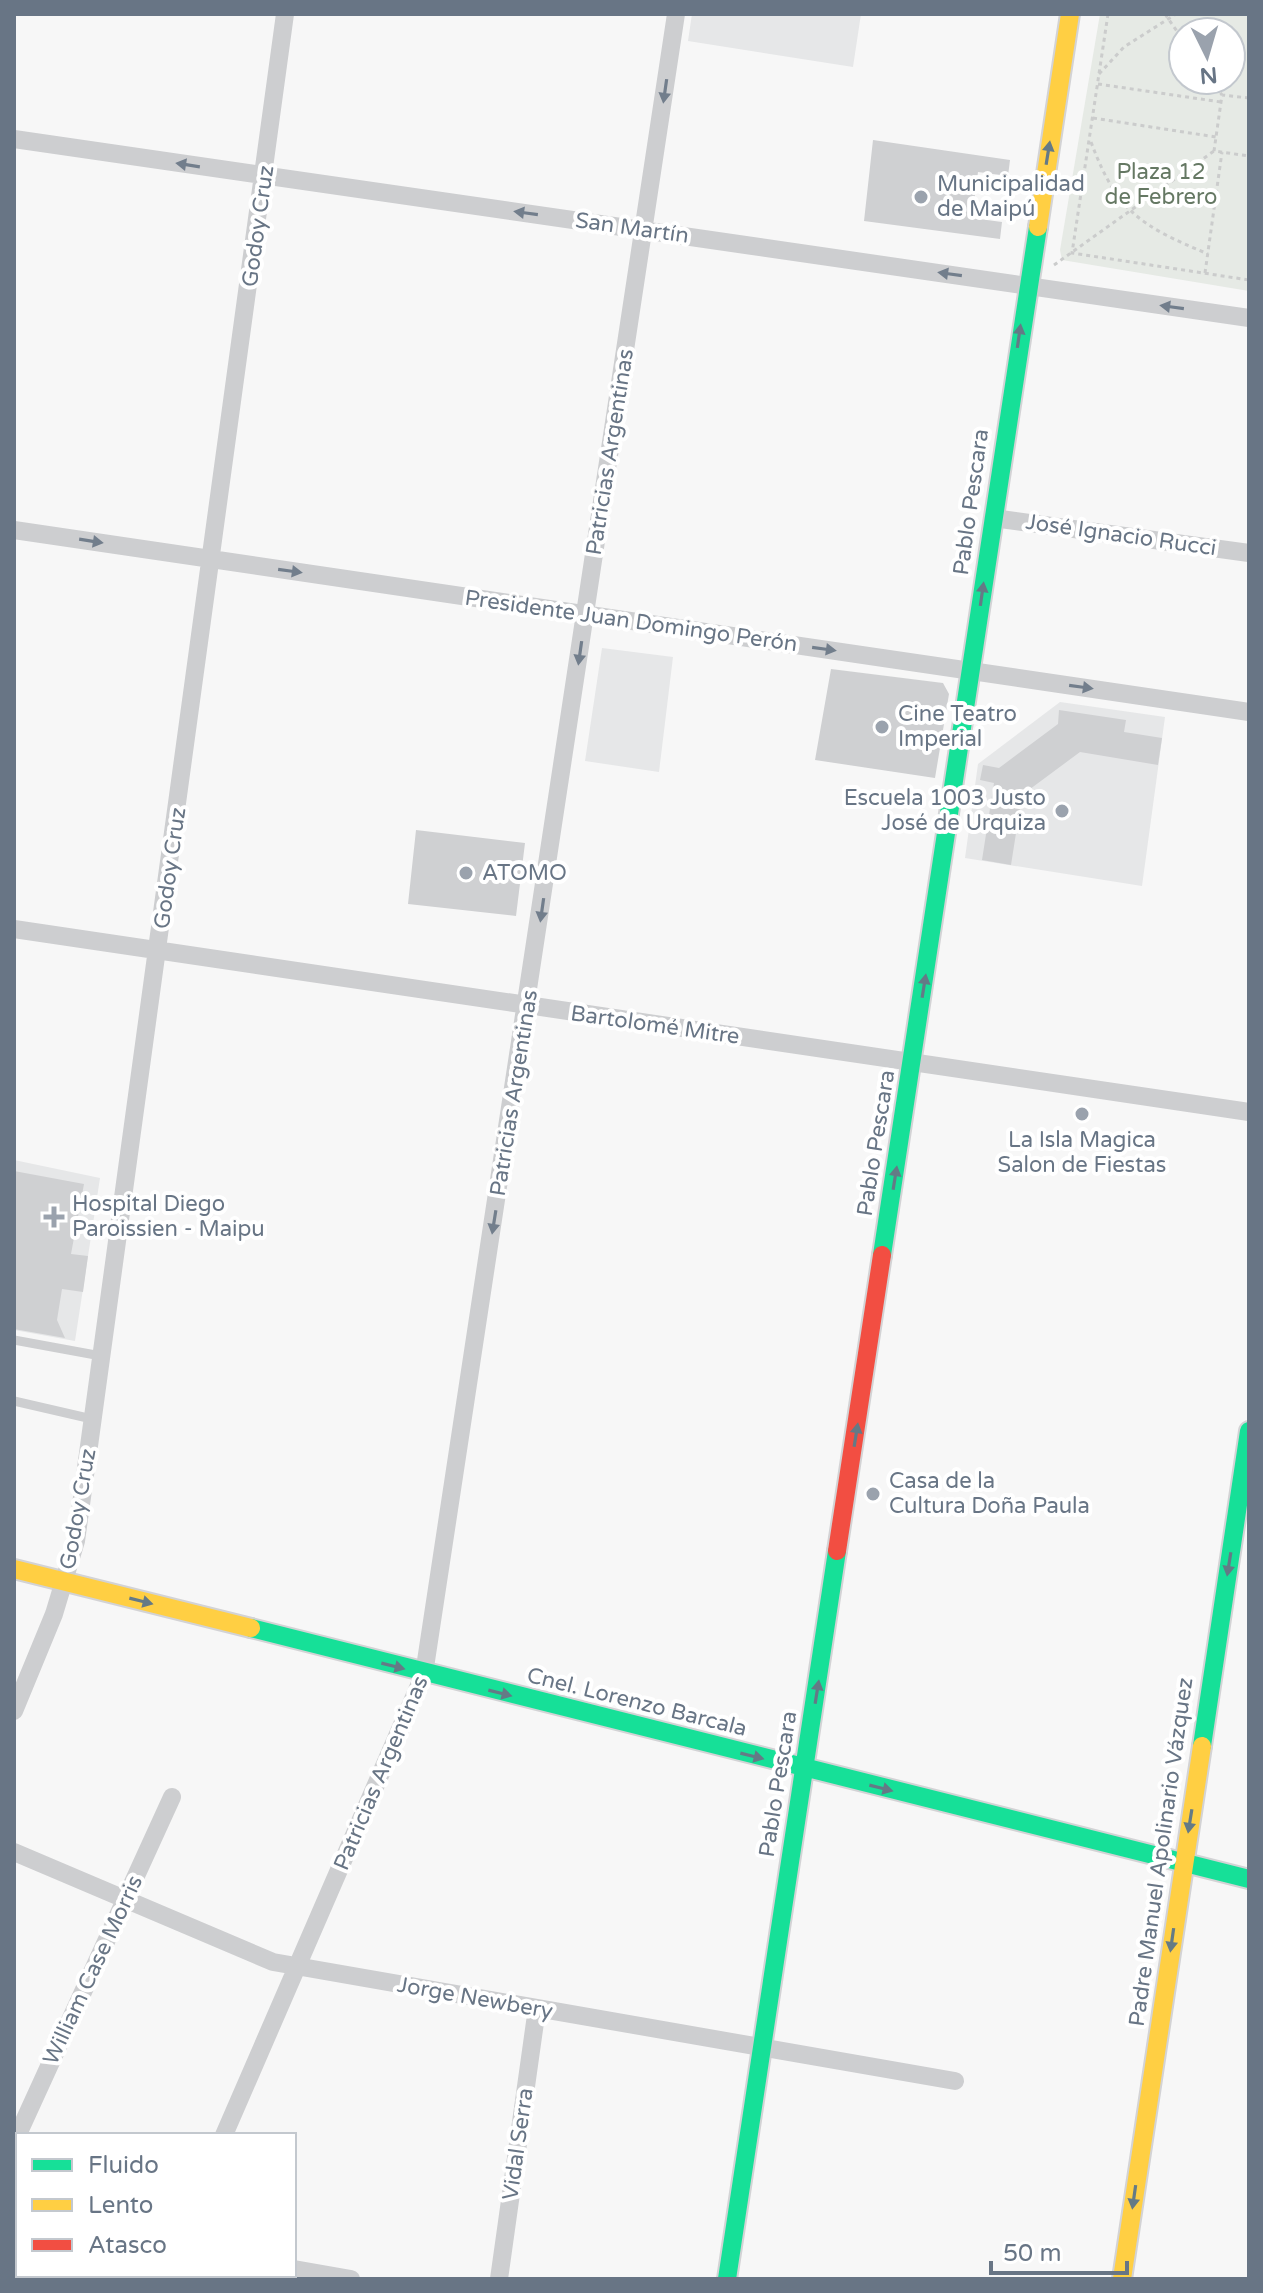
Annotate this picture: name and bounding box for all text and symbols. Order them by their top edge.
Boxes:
north arrow [1167,16,1247,96]
text: N [1199,61,1219,89]
one-way arrow [658,79,671,104]
one-way arrow [1042,140,1055,165]
one-way arrow [175,158,200,171]
park label: Plaza 12 de Febrero [1105,159,1217,210]
street label: Godoy Cruz [237,163,279,289]
place label: Municipalidad de Maipú [937,171,1085,222]
marker: Municipalidad de Maipú [912,188,930,206]
one-way arrow [513,206,538,219]
street label: San Martín [574,207,690,249]
one-way arrow [937,267,962,280]
one-way arrow [1159,300,1184,313]
one-way arrow [1013,324,1026,349]
street label: Patricias Argentinas [581,347,639,557]
street label: Pablo Pescara [948,427,994,577]
street label: José Ignacio Rucci [1024,509,1218,561]
one-way arrow [79,535,104,548]
one-way arrow [278,565,303,578]
one-way arrow [976,581,989,606]
street label: Presidente Juan Domingo Perón [463,585,799,657]
one-way arrow [573,641,586,666]
one-way arrow [812,643,837,656]
one-way arrow [1069,681,1094,694]
place label: Cine Teatro Imperial [898,701,1017,752]
marker: Cine Teatro Imperial [873,718,891,736]
place label: Escuela 1003 Justo José de Urquiza [844,785,1046,836]
marker: Escuela 1003 Justo José de Urquiza [1053,802,1071,820]
street label: Godoy Cruz [149,805,191,931]
place label: ATOMO [482,860,567,886]
marker: ATOMO [457,864,475,882]
one-way arrow [535,898,548,923]
one-way arrow [918,974,931,999]
street label: Patricias Argentinas [485,988,543,1198]
street label: Bartolomé Mitre [569,1000,741,1050]
street label: Pablo Pescara [852,1068,900,1218]
marker: La Isla Magica Salon de Fiestas [1073,1105,1091,1123]
place label: La Isla Magica Salon de Fiestas [998,1127,1166,1178]
one-way arrow [889,1165,902,1190]
place label: Hospital Diego Paroissien - Maipu [72,1191,265,1242]
marker: Hospital Diego Paroissien - Maipu [43,1206,65,1228]
one-way arrow [487,1210,500,1235]
one-way arrow [850,1422,863,1447]
street label: Godoy Cruz [55,1446,101,1572]
place label: Casa de la Cultura Doña Paula [889,1468,1090,1519]
marker: Casa de la Cultura Doña Paula [864,1485,882,1503]
one-way arrow [1222,1552,1235,1577]
one-way arrow [128,1596,153,1608]
one-way arrow [380,1660,405,1672]
street label: Cnel. Lorenzo Barcala [524,1662,750,1742]
street label: Patricias Argentinas [328,1672,434,1874]
street label: Padre Manuel Apolinario Vázquez [1124,1676,1198,2028]
one-way arrow [811,1679,824,1704]
one-way arrow [488,1687,513,1699]
street label: Pablo Pescara [754,1709,802,1859]
one-way arrow [740,1750,765,1763]
one-way arrow [868,1782,893,1795]
one-way arrow [1183,1809,1195,1834]
street label: William Case Morris [38,1871,148,2069]
one-way arrow [1165,1927,1178,1952]
street label: Jorge Newbery [395,1972,555,2025]
street label: Vidal Serra [497,2086,539,2202]
legend [16,2133,296,2277]
text: Fluido [88,2151,159,2180]
one-way arrow [1127,2185,1140,2210]
text: Lento [88,2191,153,2220]
scale bar [991,2225,1127,2275]
text: Atasco [88,2231,167,2260]
text: 50 m [1003,2239,1061,2268]

